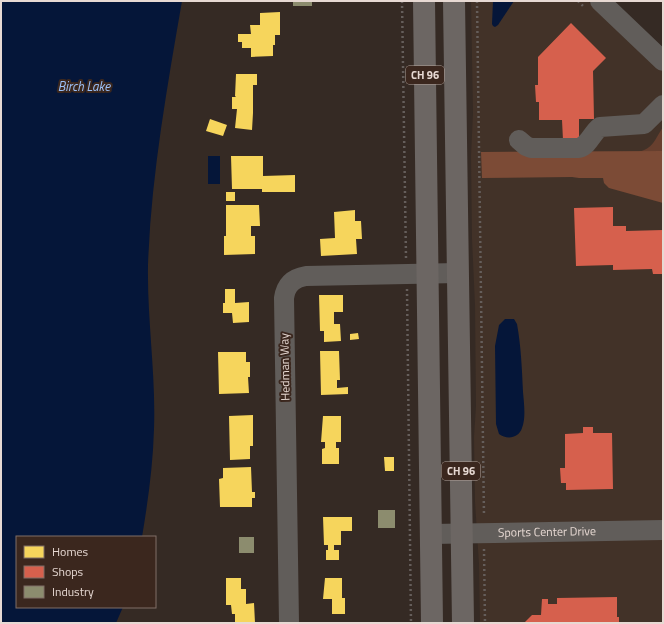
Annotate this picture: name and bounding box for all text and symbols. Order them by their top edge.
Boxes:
road number: CH 96 [406,66,444,84]
water label: Birch Lake [58,76,111,96]
street label: Hedman Way [274,333,295,401]
road number: CH 96 [442,462,480,480]
street label: Sports Center Drive [498,521,596,542]
legend [16,536,156,608]
text: Homes [52,542,88,561]
text: Shops [52,562,84,581]
text: Industry [52,582,94,601]

